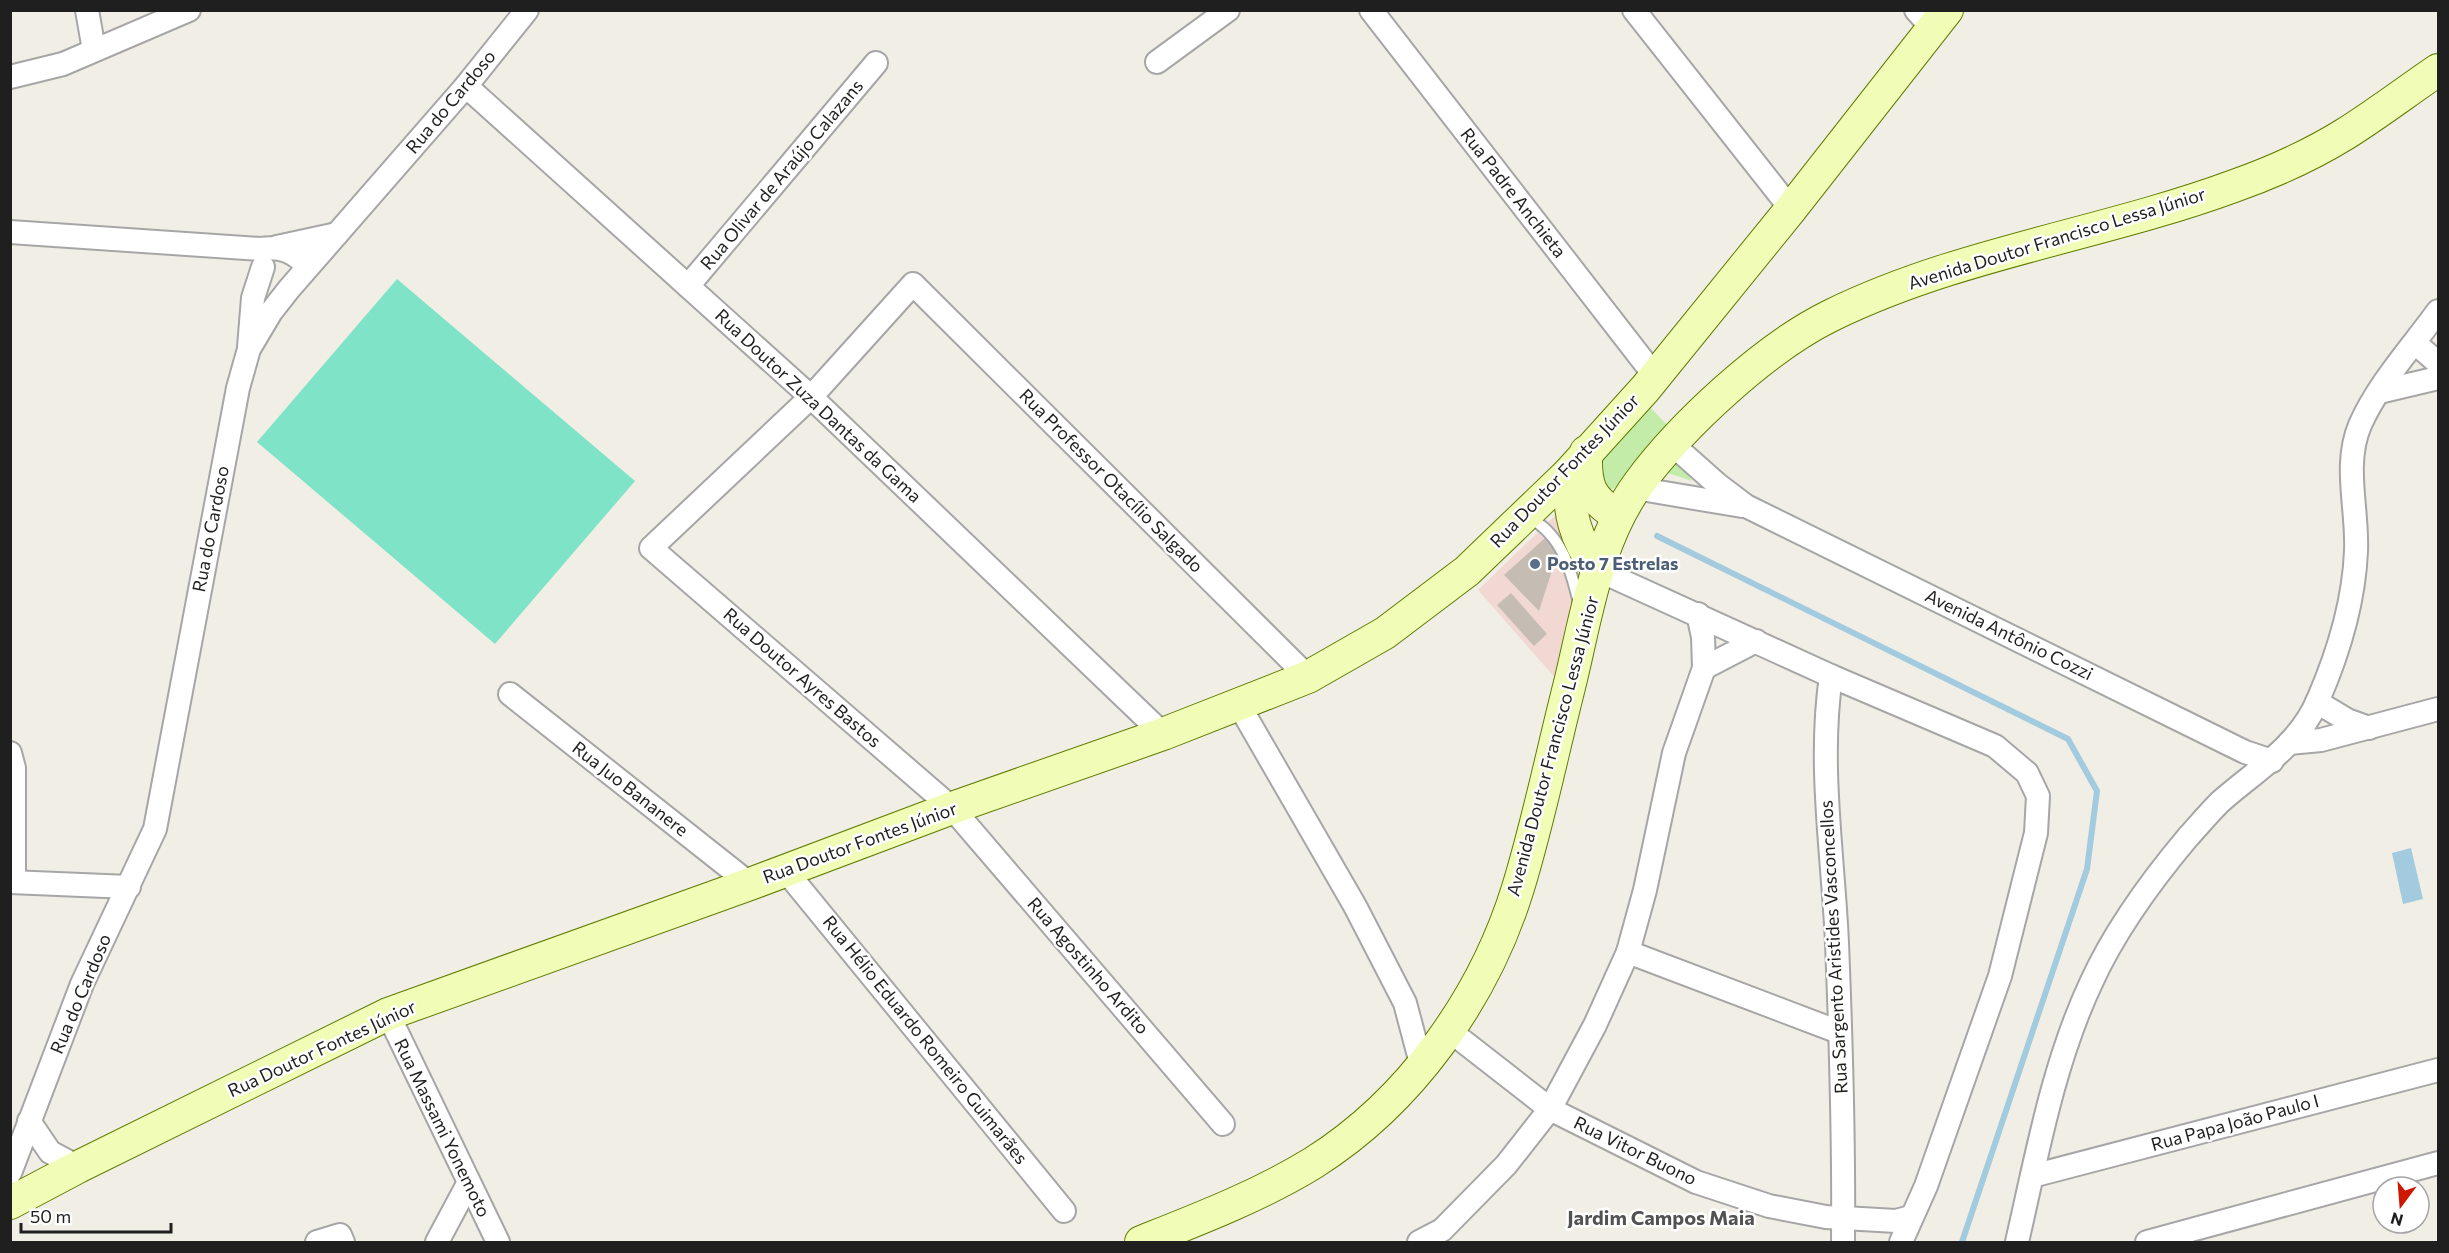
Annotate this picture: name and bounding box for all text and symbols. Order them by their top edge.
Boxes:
street label: Rua do Cardoso [401,45,500,157]
street label: Rua Olivar de Araújo Calazans [695,75,867,274]
street label: Rua Padre Anchieta [1456,123,1571,262]
street label: Avenida Doutor Francisco Lessa Júnior [1905,182,2208,294]
street label: Rua Doutor Zuza Dantas da Gama [711,304,926,507]
street label: Rua Professor Otacílio Salgado [1015,384,1208,577]
street label: Rua Doutor Fontes Júnior [1485,389,1643,552]
street label: Rua do Cardoso [187,464,233,594]
place label: Posto 7 Estrelas [1547,552,1678,574]
marker: Posto 7 Estrelas [1528,557,1542,571]
street label: Avenida Antônio Cozzi [1922,584,2097,684]
street label: Avenida Doutor Francisco Lessa Júnior [1501,593,1603,898]
street label: Rua Doutor Ayres Bastos [719,603,886,752]
street label: Rua Juo Bananere [568,736,693,840]
street label: Rua Doutor Fontes Júnior [760,797,960,887]
street label: Rua Sargento Aristides Vasconcellos [1814,800,1852,1094]
street label: Rua Agostinho Ardito [1023,892,1154,1038]
street label: Rua Hélio Eduardo Romeiro Guimarães [819,911,1033,1168]
street label: Rua do Cardoso [45,930,115,1057]
street label: Rua Doutor Fontes Júnior [224,995,419,1101]
street label: Rua Massami Yonemoto [390,1035,496,1220]
street label: Rua Papa João Paulo I [2148,1089,2321,1155]
street label: Rua Vitor Buono [1570,1111,1700,1189]
north arrow [2371,1175,2431,1235]
scale bar [21,1196,171,1234]
text: 50 m [30,1205,71,1227]
district label: Jardim Campos Maia [1567,1205,1755,1229]
text: N [2388,1209,2405,1231]

